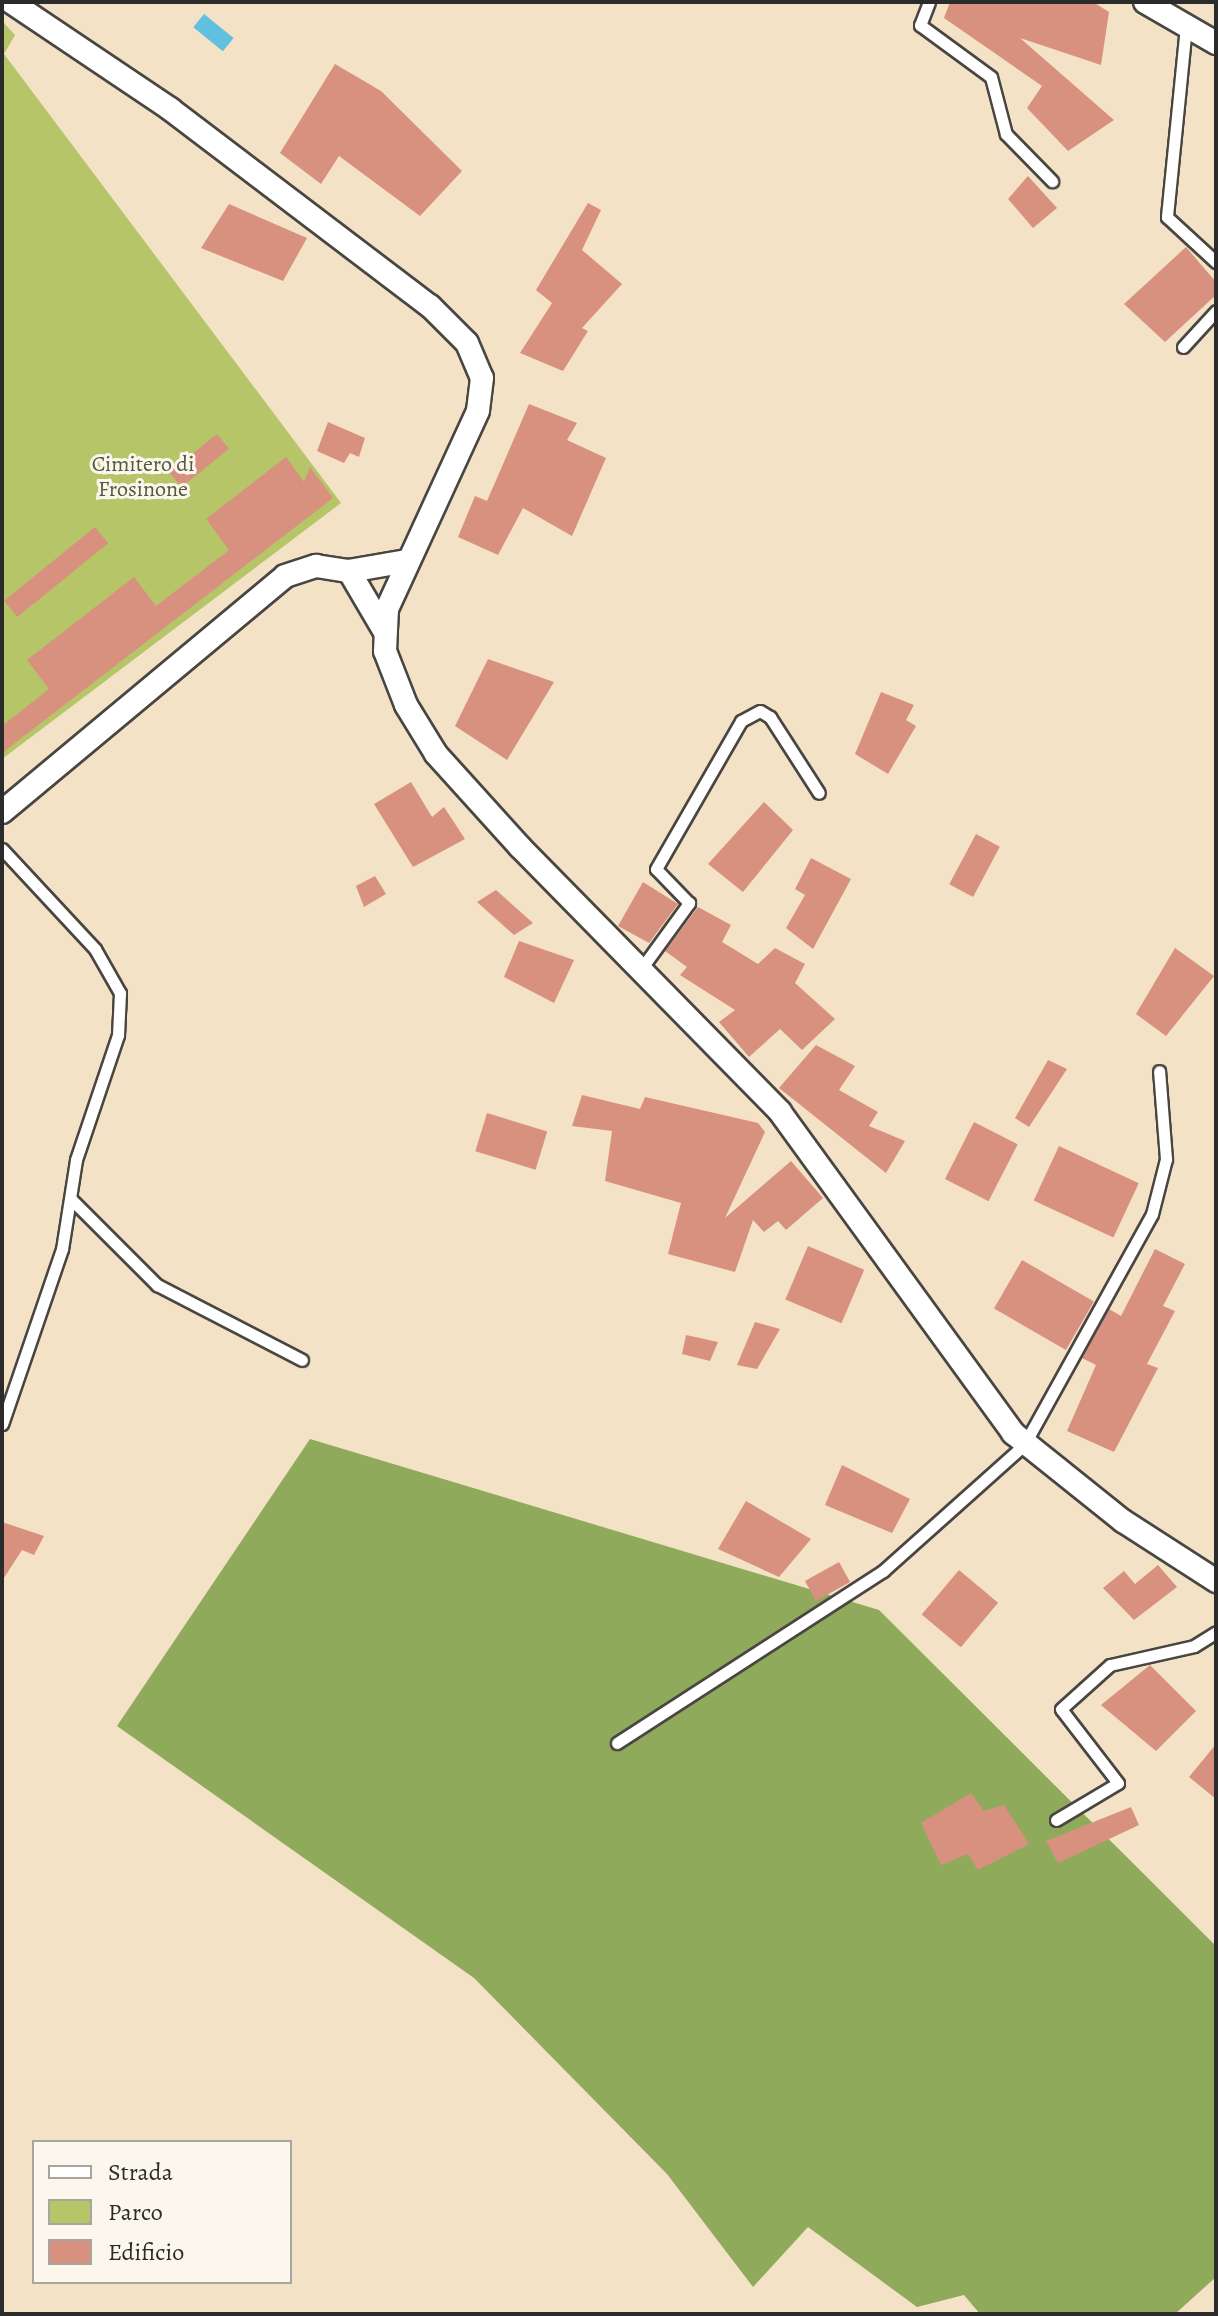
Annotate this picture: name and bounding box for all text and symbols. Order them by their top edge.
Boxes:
park label: Cimitero di Frosinone [92,451,194,502]
legend [32,2140,292,2284]
text: Strada [108,2156,173,2188]
text: Parco [108,2196,163,2228]
text: Edificio [108,2236,184,2268]

